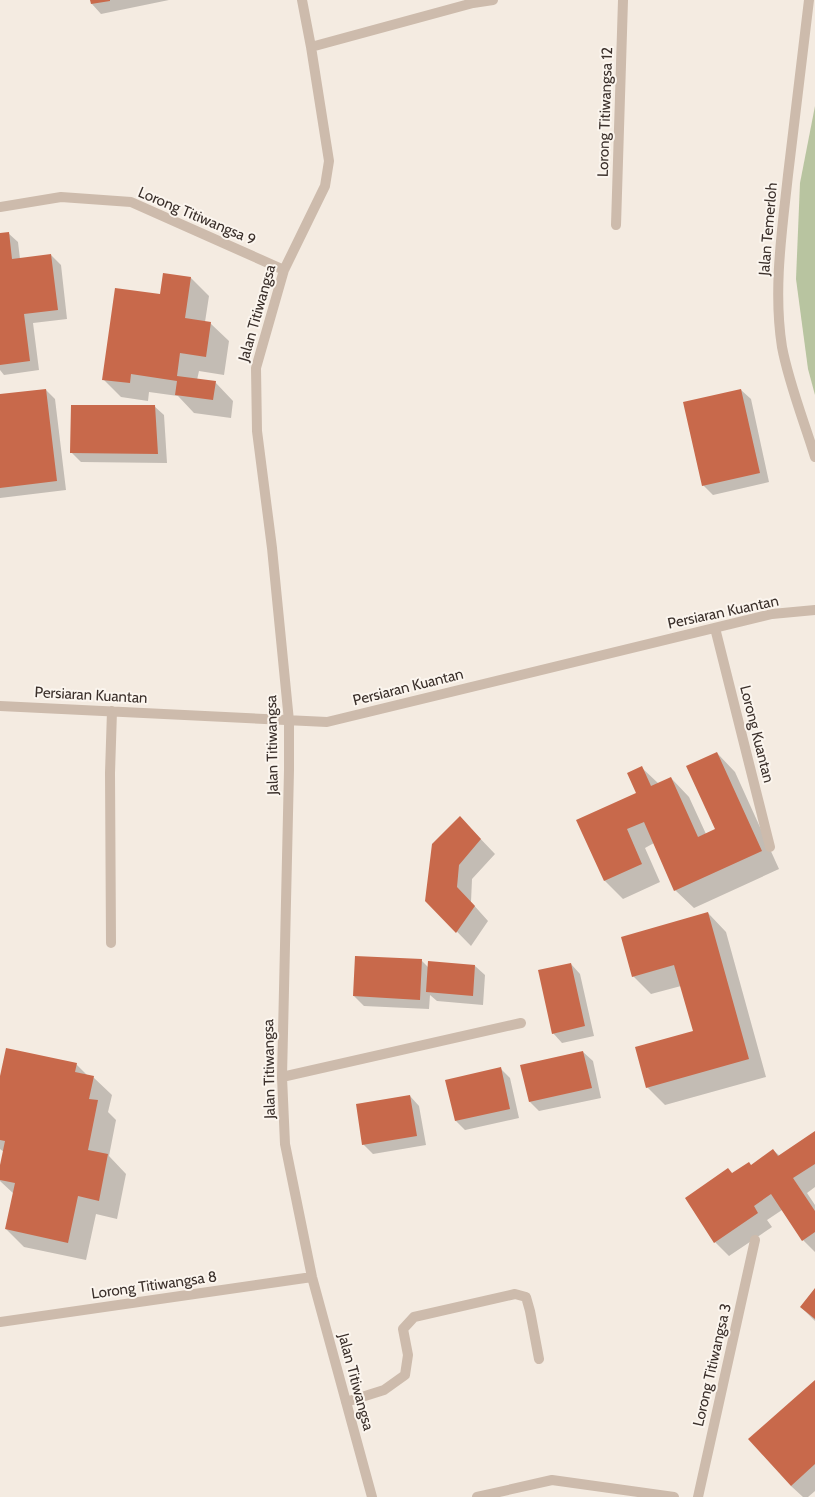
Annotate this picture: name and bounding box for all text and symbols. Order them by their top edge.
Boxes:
street label: Lorong Titiwangsa 12 [594,46,616,177]
street label: Jalan Temerloh [755,182,781,277]
street label: Lorong Titiwangsa 9 [135,183,259,249]
street label: Jalan Titiwangsa [234,262,280,364]
street label: Persiaran Kuantan [666,591,780,633]
street label: Persiaran Kuantan [351,665,465,709]
street label: Persiaran Kuantan [34,683,148,707]
street label: Lorong Kuantan [736,683,778,785]
street label: Jalan Titiwangsa [262,694,282,796]
street label: Jalan Titiwangsa [259,1018,279,1120]
street label: Lorong Titiwangsa 8 [90,1267,218,1303]
street label: Lorong Titiwangsa 3 [689,1302,735,1428]
street label: Jalan Titiwangsa [334,1330,378,1433]

